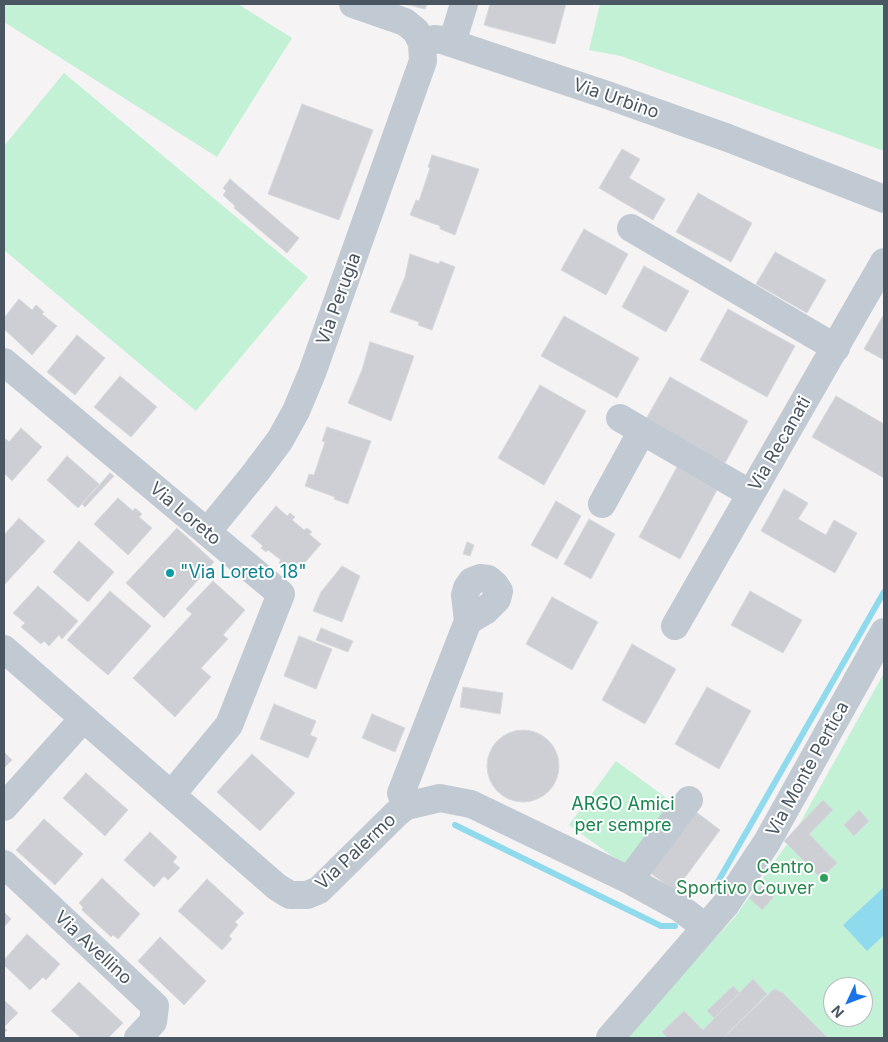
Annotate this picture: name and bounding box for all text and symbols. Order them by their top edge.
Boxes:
street label: Via Urbino [570,74,662,124]
street label: Via Perugia [312,250,366,348]
street label: Via Recanati [744,393,816,495]
street label: Via Loreto [145,478,225,550]
place label: "Via Loreto 18" [180,562,307,584]
marker: "Via Loreto 18" [164,567,176,579]
street label: Via Monte Pertica [762,698,854,840]
park label: ARGO Amici per sempre [571,794,675,836]
street label: Via Palermo [311,809,401,895]
place label: Centro Sportivo Couver [676,857,814,900]
marker: Centro Sportivo Couver [818,872,830,884]
street label: Via Avellino [50,907,136,989]
north arrow [823,977,873,1027]
text: N [828,1002,847,1022]

